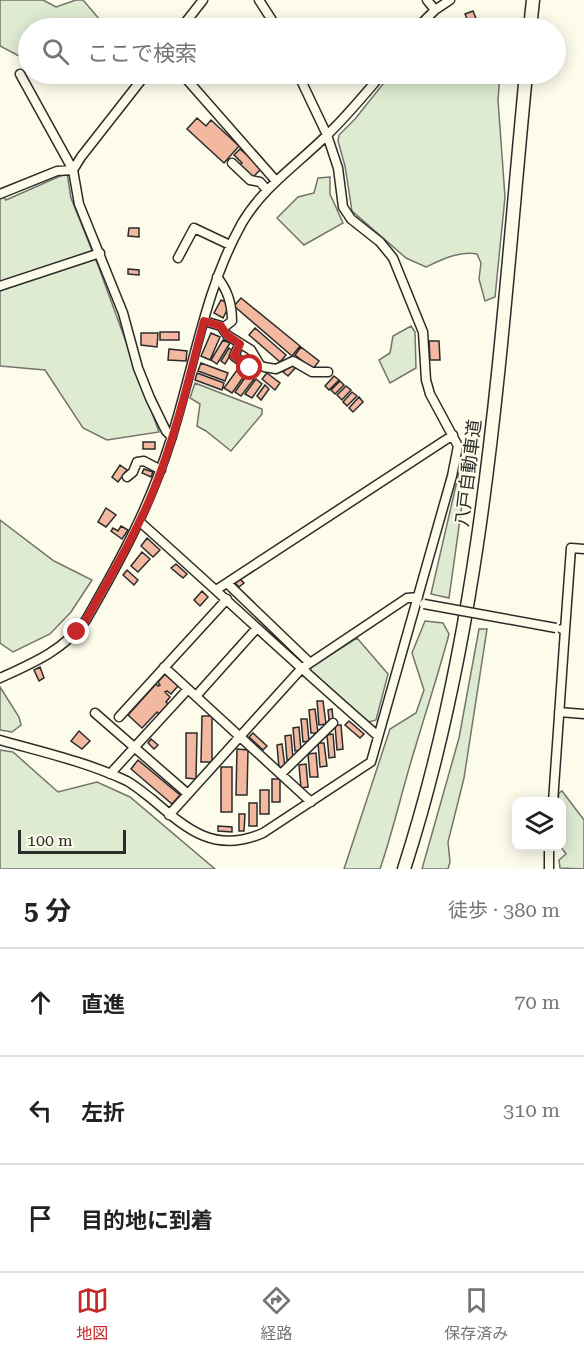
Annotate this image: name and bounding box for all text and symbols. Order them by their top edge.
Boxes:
search box [18,18,566,84]
icon: search [39,35,72,68]
text: ここで検索 [87,41,197,66]
route start [236,354,262,380]
street label: 八戸自動車道 [451,418,485,528]
route end [63,618,89,644]
map controls [512,797,566,851]
button: layers [512,797,566,851]
scale bar [18,827,126,854]
text: 100 m [27,831,73,850]
text: 5 分 [24,896,71,926]
text: 徒歩 · 380 m [448,898,560,922]
icon: ahead [24,986,57,1019]
text: 70 m [514,990,560,1014]
text: 直進 [81,992,125,1017]
icon: left [24,1094,57,1127]
text: 310 m [503,1098,560,1122]
text: 左折 [81,1100,125,1125]
icon: arrive [24,1202,57,1235]
text: 目的地に到着 [81,1208,213,1233]
tab: 地図 [76,1284,109,1344]
tab: 経路 [260,1284,293,1344]
tab: 保存済み [444,1284,508,1344]

